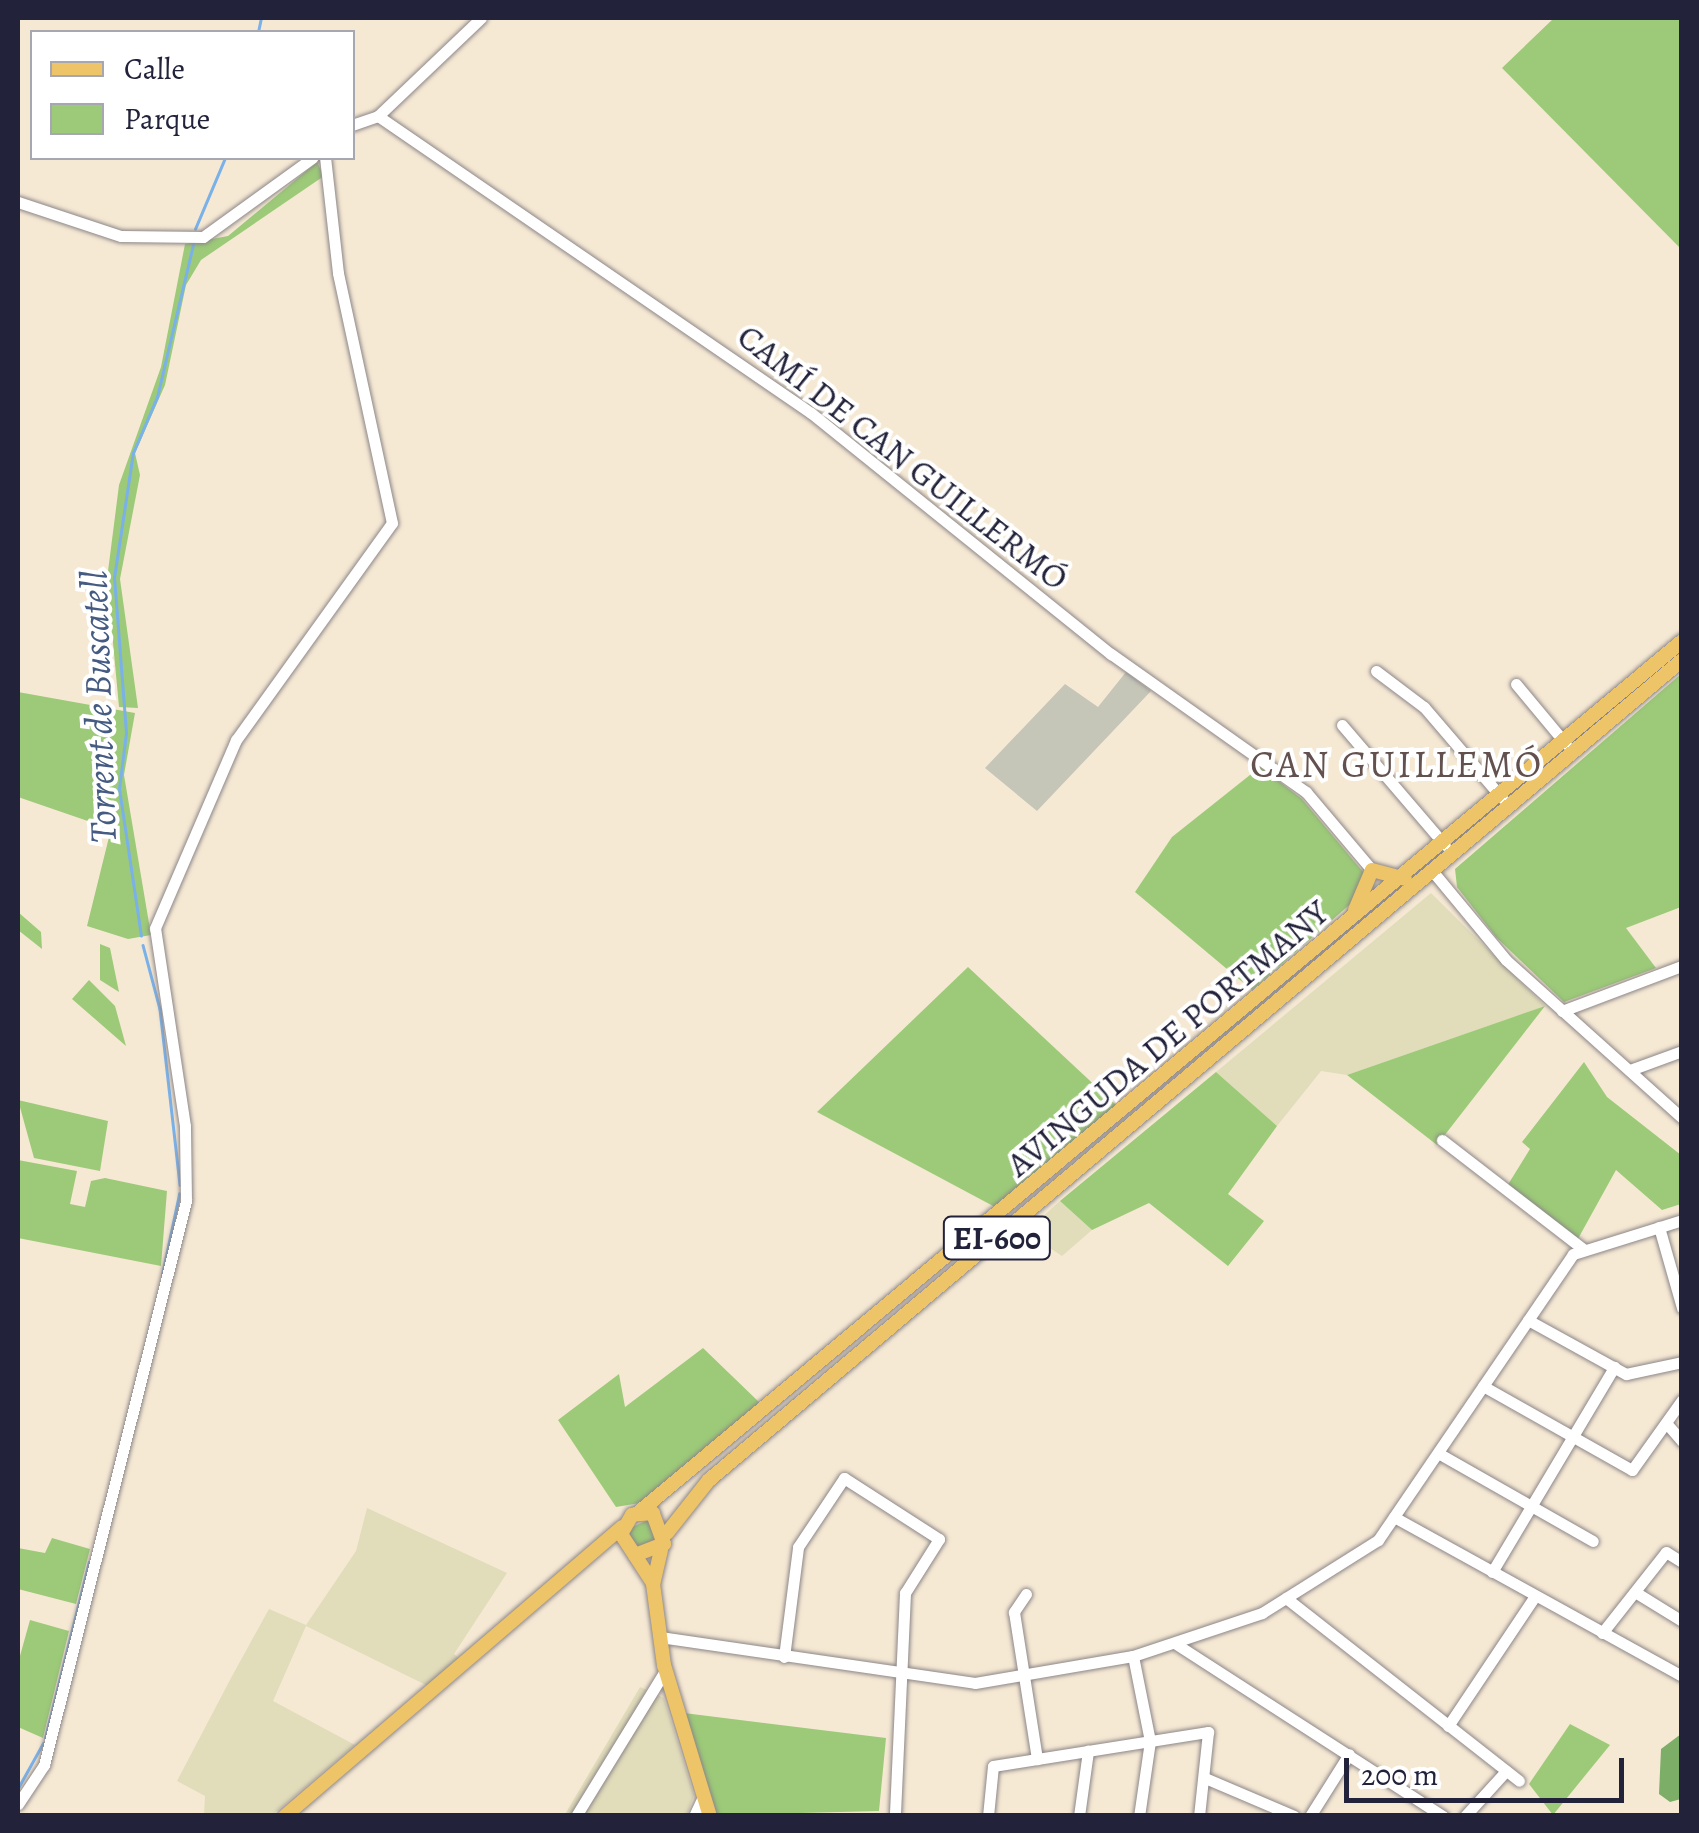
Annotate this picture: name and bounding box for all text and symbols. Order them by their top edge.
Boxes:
legend [30,30,355,160]
text: Calle [124,49,185,89]
text: Parque [124,99,210,139]
street label: CAMÍ DE CAN GUILLERMÓ [729,315,1077,599]
water label: Torrent de Buscatell [71,570,127,844]
district label: CAN GUILLEMÓ [1250,742,1544,788]
street label: AVINGUDA DE PORTMANY [998,891,1336,1185]
road number: EI-600 [942,1211,1052,1265]
scale bar [1349,1738,1629,1800]
text: 200 m [1361,1755,1438,1795]

